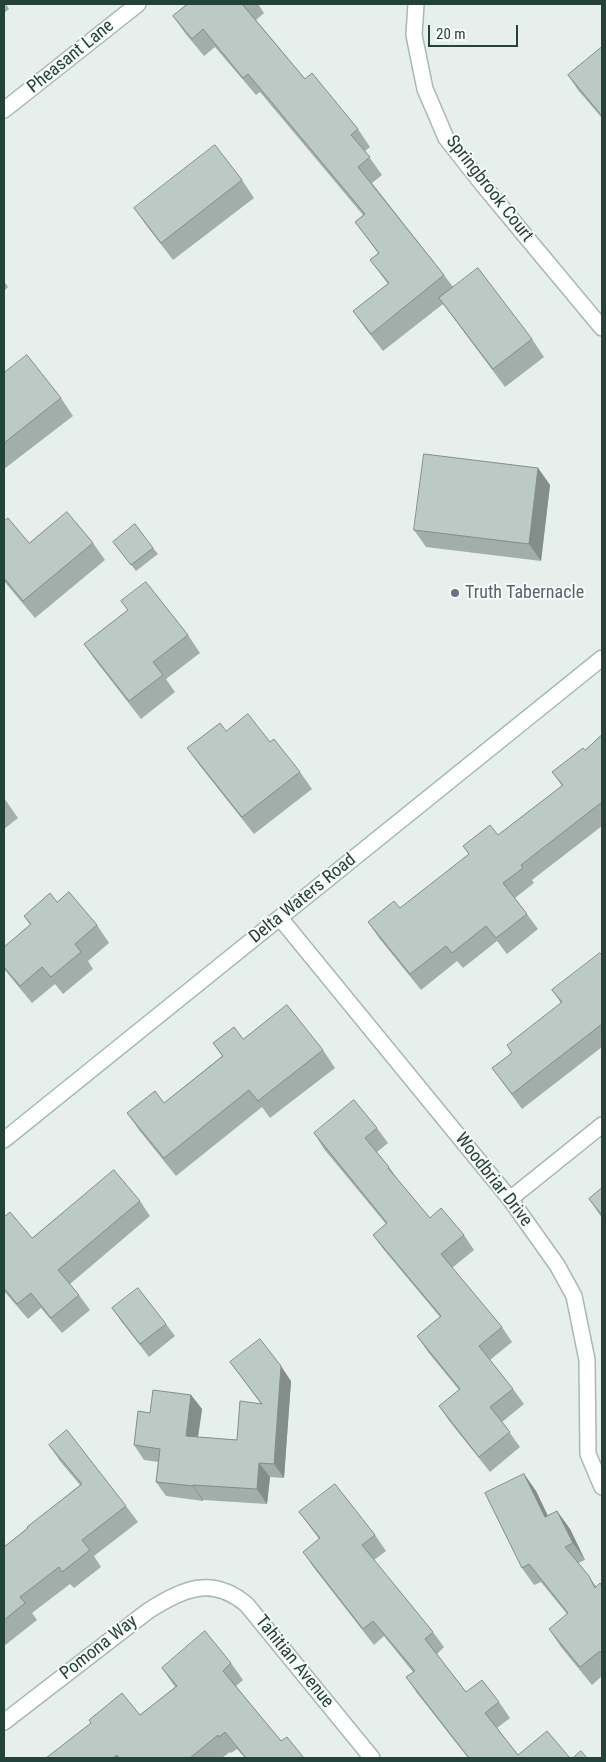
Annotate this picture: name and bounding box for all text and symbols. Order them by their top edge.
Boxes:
scale bar [431,15,521,47]
street label: Pheasant Lane [23,16,119,98]
text: 20 m [436,25,466,43]
street label: Springbrook Court [441,131,537,247]
place label: Truth Tabernacle [465,582,584,604]
marker: Truth Tabernacle [449,587,461,599]
street label: Delta Waters Road [245,849,361,949]
street label: Woodbriar Drive [450,1129,536,1231]
street label: Pomona Way [56,1611,142,1685]
street label: Tahitian Avenue [250,1611,338,1713]

